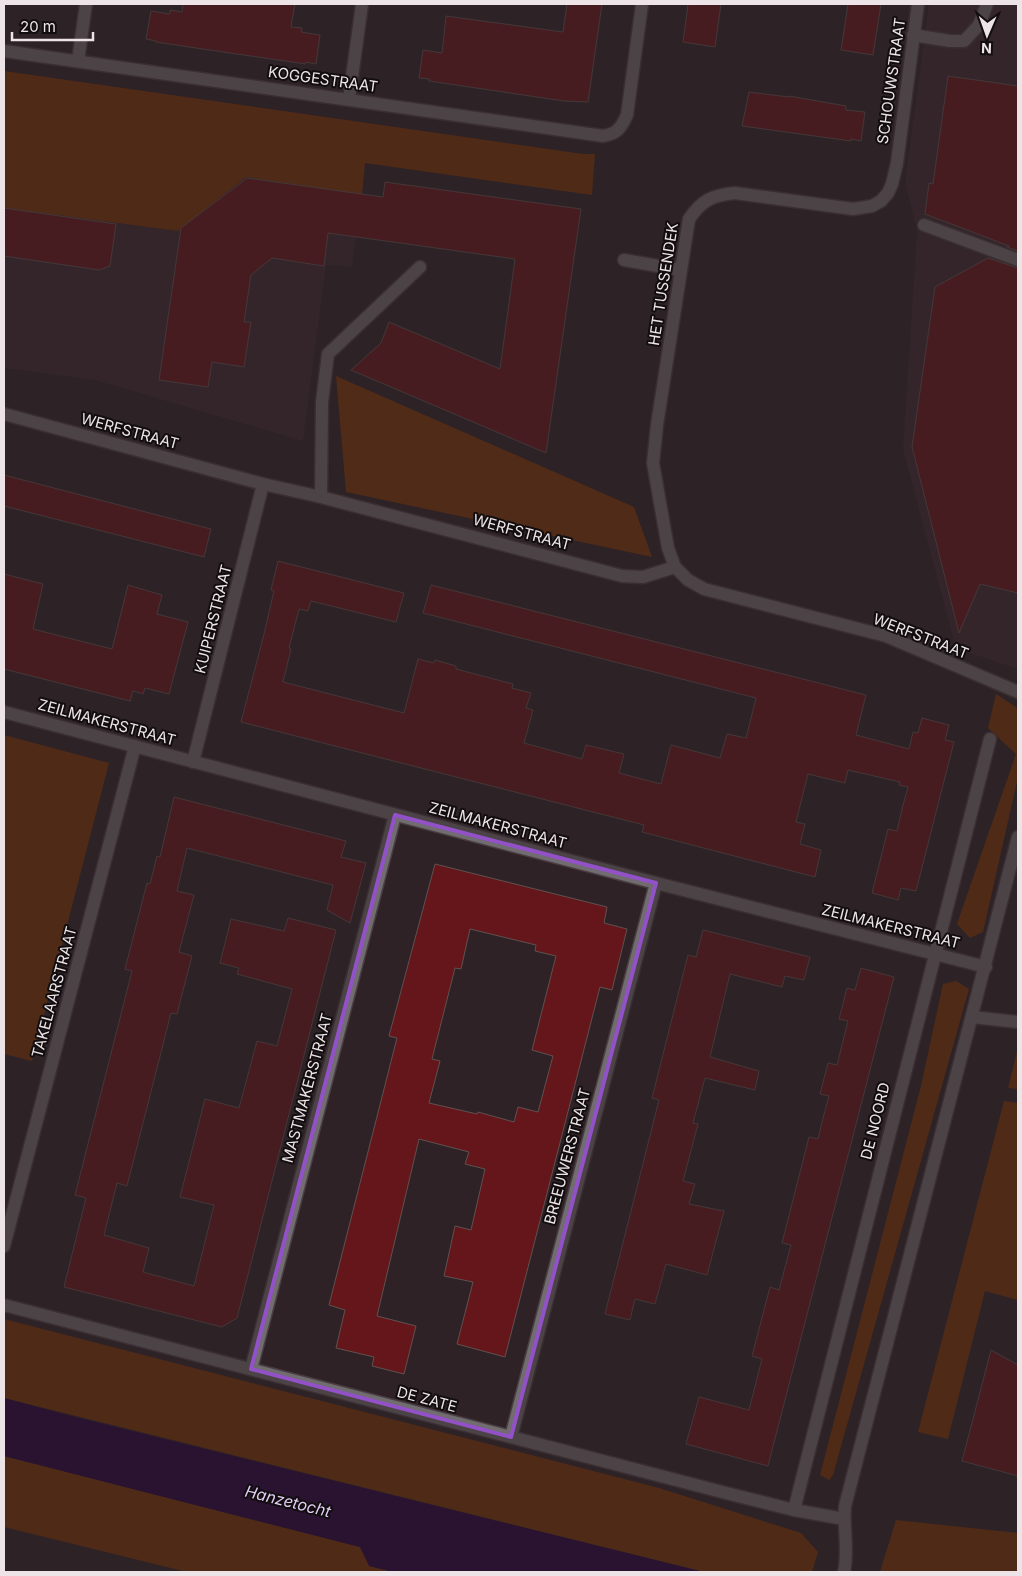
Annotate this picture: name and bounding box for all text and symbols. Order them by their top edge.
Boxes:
scale bar [12,10,94,42]
north arrow [962,10,1012,60]
text: 20 m [20,17,56,36]
street label: SCHOUWSTRAAT [873,17,909,145]
text: N [981,40,992,57]
street label: KOGGESTRAAT [267,62,379,96]
street label: HET TUSSENDEK [644,221,682,347]
street label: WERFSTRAAT [79,409,181,453]
street label: WERFSTRAAT [471,510,573,554]
street label: KUIPERSTRAAT [190,562,236,676]
street label: WERFSTRAAT [871,609,971,663]
street label: ZEILMAKERSTRAAT [36,694,178,750]
street label: ZEILMAKERSTRAAT [427,797,569,853]
street label: ZEILMAKERSTRAAT [820,900,962,952]
street label: TAKELAARSTRAAT [27,924,81,1060]
street label: MASTMAKERSTRAAT [278,1011,336,1165]
street label: DE NOORD [856,1080,894,1162]
street label: BREEUWERSTRAAT [540,1086,594,1226]
street label: DE ZATE [395,1382,459,1416]
water label: Hanzetocht [243,1481,334,1521]

